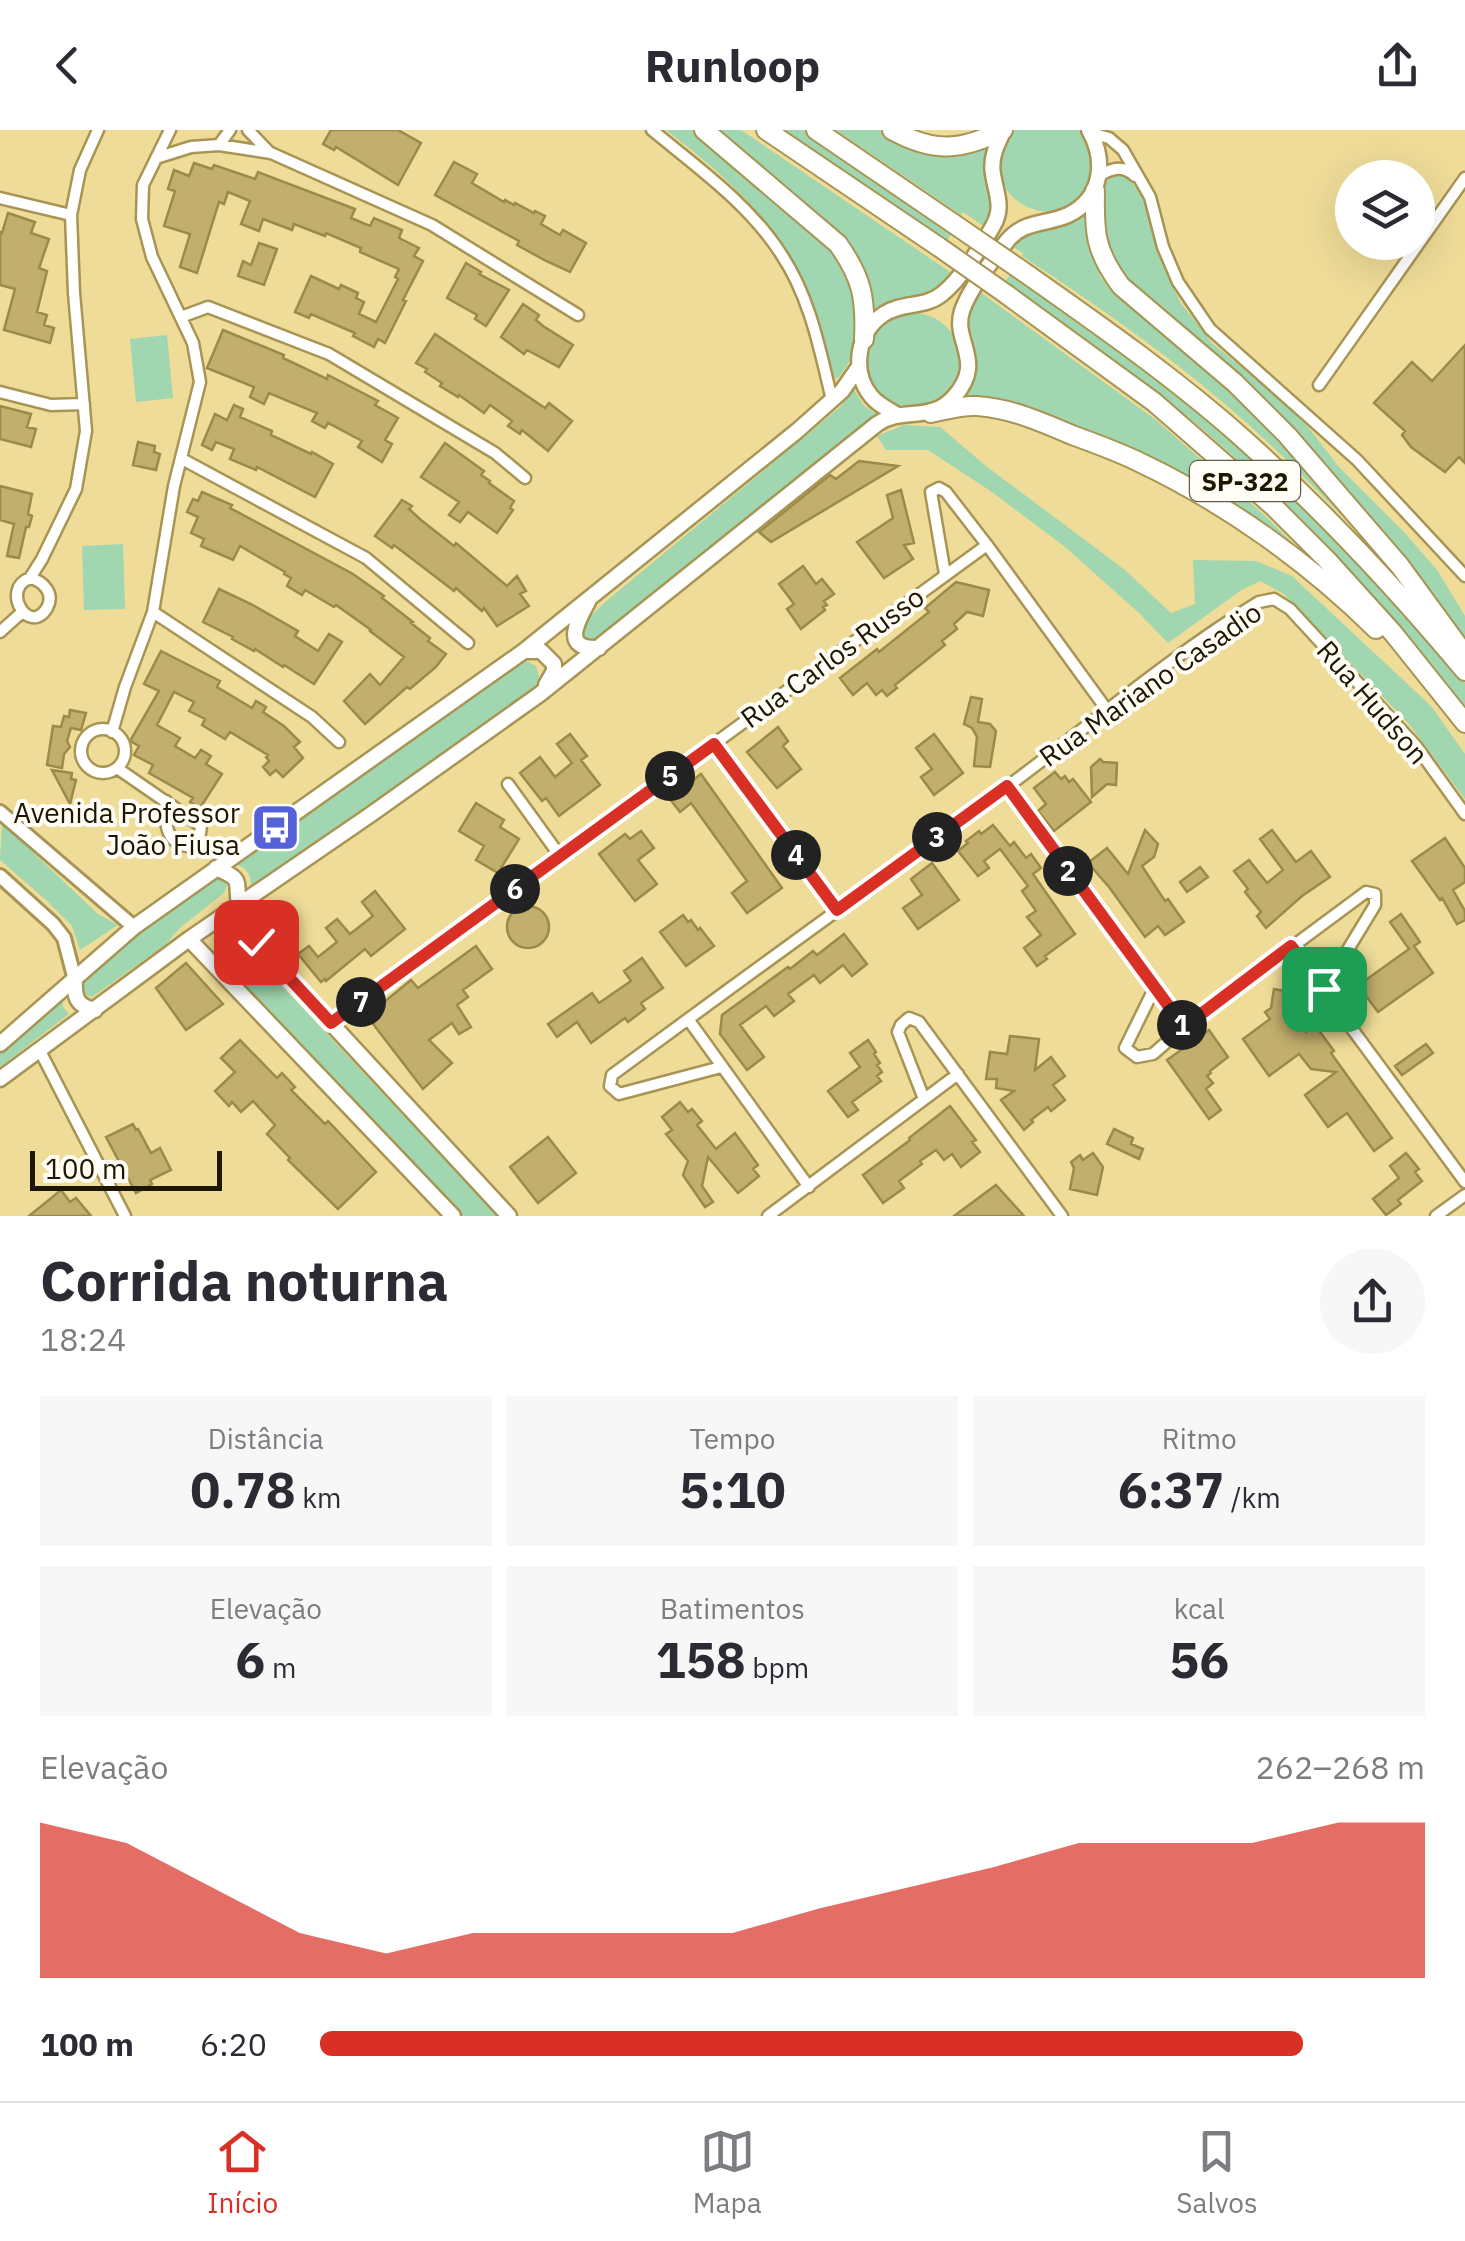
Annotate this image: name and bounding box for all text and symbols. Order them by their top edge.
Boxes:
text: Runloop [645,36,820,94]
icon: back [40,38,95,93]
icon: share [1370,38,1425,93]
map controls [1335,160,1435,260]
button: layers [1335,160,1435,260]
road number: SP-322 [1190,461,1300,501]
street label: Rua Carlos Russo [733,578,931,736]
street label: Rua Mariano Casadio [1032,593,1268,775]
street label: Rua Hudson [1309,632,1437,772]
pin: 5 [645,751,695,801]
text: 5 [662,757,678,794]
place label: Avenida Professor João Fiusa [13,794,240,863]
bus stop icon: Avenida Professor João Fiusa [249,802,301,854]
pin: 3 [912,812,962,862]
text: 3 [929,818,945,855]
pin: 4 [771,830,821,880]
text: 4 [788,836,804,873]
pin: 2 [1043,846,1093,896]
text: 2 [1060,852,1076,889]
pin: 6 [490,864,540,914]
text: 6 [507,870,523,907]
pin [214,900,299,985]
icon: check [229,915,284,970]
pin [1282,947,1367,1032]
icon: arrive [1297,962,1352,1017]
pin: 7 [336,977,386,1027]
text: 7 [353,983,369,1020]
pin: 1 [1157,1000,1207,1050]
text: 1 [1174,1006,1190,1043]
scale bar [30,1146,222,1190]
text: 100 m [45,1150,126,1187]
text: Corrida noturna [40,1245,448,1316]
button: share [1320,1249,1425,1354]
text: 18:24 [40,1318,126,1360]
text: Distância [208,1420,324,1457]
text: Tempo [690,1420,775,1457]
text: Ritmo [1162,1420,1237,1457]
text: 0.78 [190,1457,296,1522]
text: 5:10 [679,1457,786,1522]
text: 6:37 [1118,1457,1224,1522]
text: km [296,1479,341,1516]
text: /km [1224,1479,1281,1516]
text: Elevação [210,1590,322,1627]
text: Batimentos [660,1590,805,1627]
text: kcal [1174,1590,1225,1627]
text: 6 [235,1627,265,1692]
text: 158 [656,1627,746,1692]
text: 56 [1169,1627,1229,1692]
text: m [265,1649,296,1686]
text: bpm [746,1649,809,1686]
text: Elevação [40,1746,168,1788]
text: 262–268 m [1255,1746,1425,1788]
text: 100 m [40,2023,134,2065]
text: 6:20 [200,2023,267,2065]
tab: Início [207,2124,278,2221]
tab: Mapa [693,2124,762,2221]
tab: Salvos [1176,2124,1258,2221]

